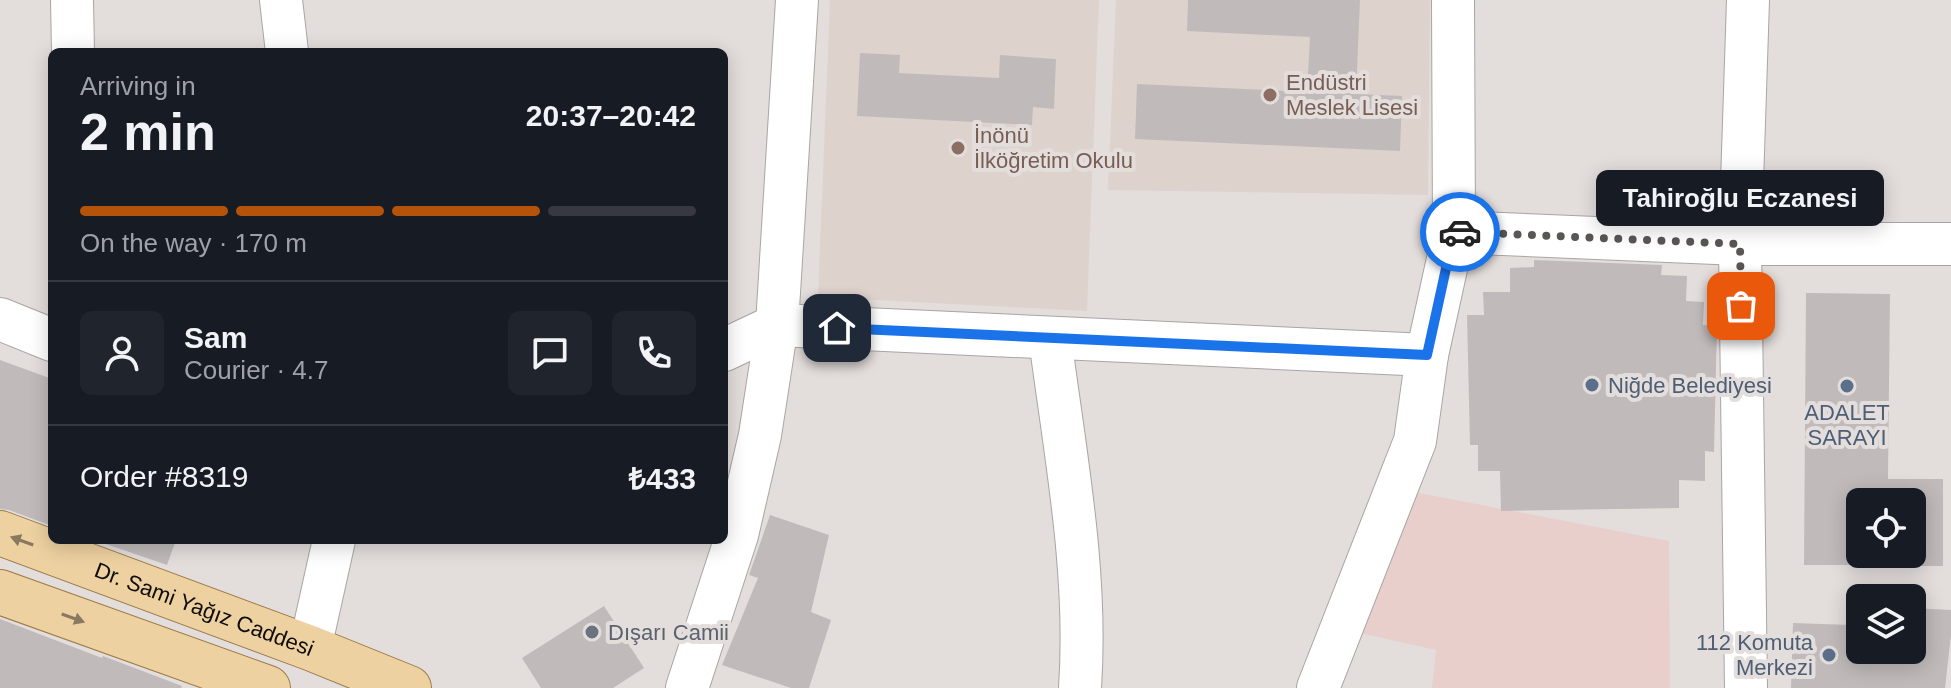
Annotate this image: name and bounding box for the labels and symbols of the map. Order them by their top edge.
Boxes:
place label: Endüstri Meslek Lisesi [1286,70,1418,120]
marker: Endüstri Meslek Lisesi [1261,86,1279,104]
place label: İnönü İlköğretim Okulu [974,123,1133,173]
marker: İnönü İlköğretim Okulu [949,139,967,157]
callout: Tahiroğlu Eczanesi [1597,170,1885,226]
courier [1420,192,1500,272]
pin [1707,272,1775,340]
pin [803,294,871,362]
place label: Niğde Belediyesi [1608,373,1772,398]
marker: Niğde Belediyesi [1583,376,1601,394]
marker: ADALET SARAYI [1838,377,1856,395]
place label: ADALET SARAYI [1804,400,1890,450]
one-way arrow [10,535,34,547]
street label: Dr. Sami Yağız Caddesi [91,557,317,661]
one-way arrow [62,612,86,625]
place label: Dışarı Camii [608,620,729,645]
marker: Dışarı Camii [583,623,601,641]
place label: 112 Komuta Merkezi [1696,630,1814,680]
marker: 112 Komuta Merkezi [1820,646,1838,664]

